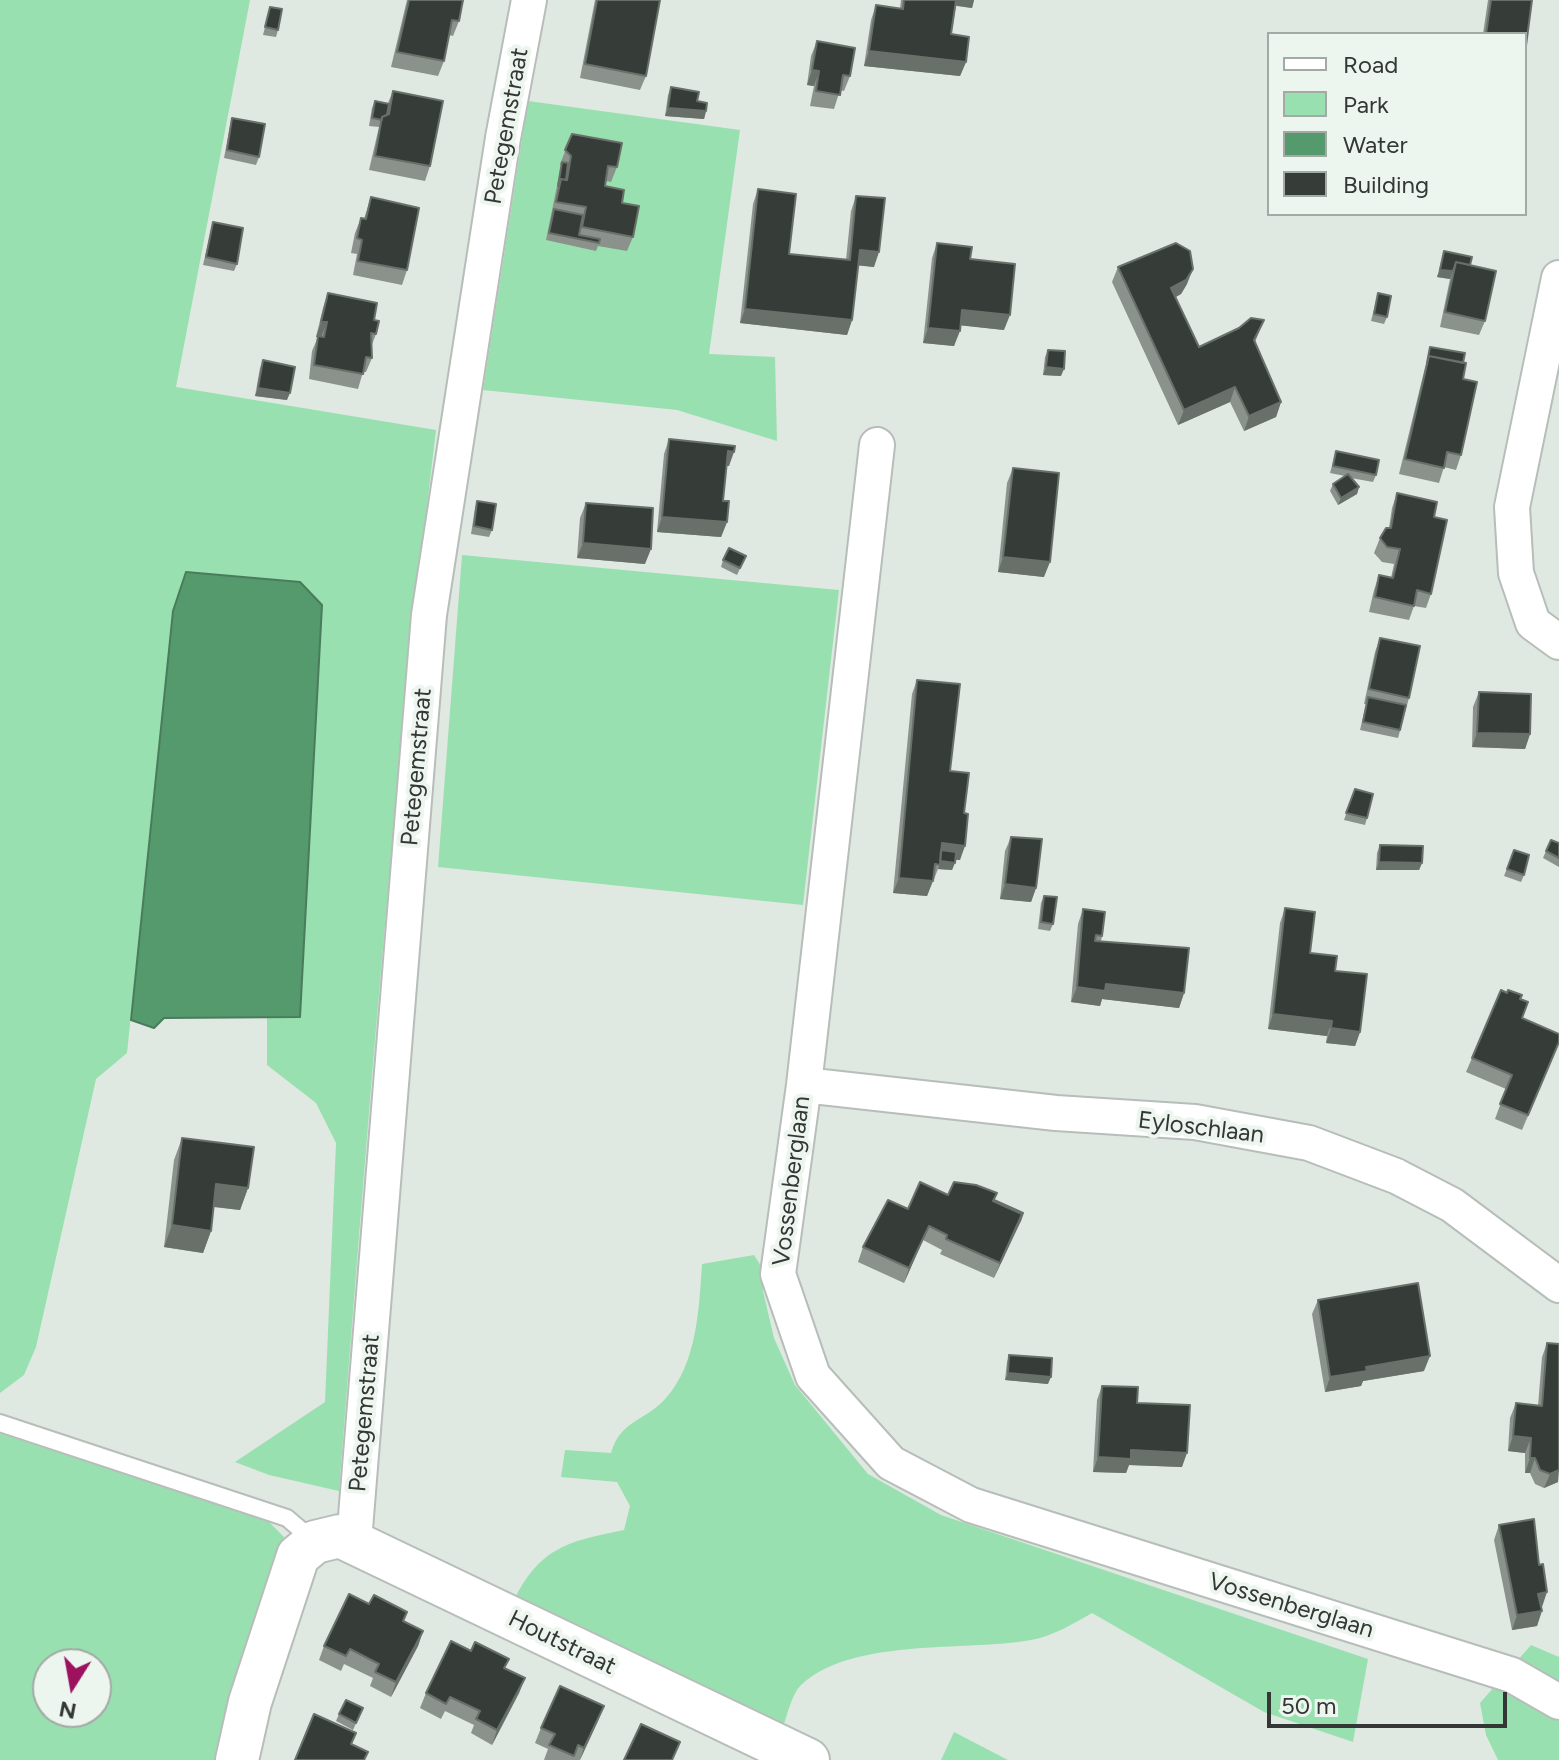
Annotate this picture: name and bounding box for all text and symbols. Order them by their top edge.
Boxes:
legend [1267,32,1527,216]
street label: Petegemstraat [479,45,535,207]
text: Road [1343,50,1398,79]
text: Park [1343,90,1389,119]
text: Water [1343,130,1408,159]
text: Building [1343,170,1429,199]
street label: Petegemstraat [396,687,438,847]
street label: Vossenberglaan [767,1094,817,1268]
street label: Eyloschlaan [1136,1106,1266,1150]
street label: Petegemstraat [344,1333,386,1493]
street label: Vossenberglaan [1205,1567,1377,1645]
street label: Houtstraat [503,1605,621,1681]
north arrow [32,1648,112,1728]
scale bar [1271,1676,1511,1726]
text: 50 m [1281,1691,1337,1720]
text: N [57,1695,79,1725]

